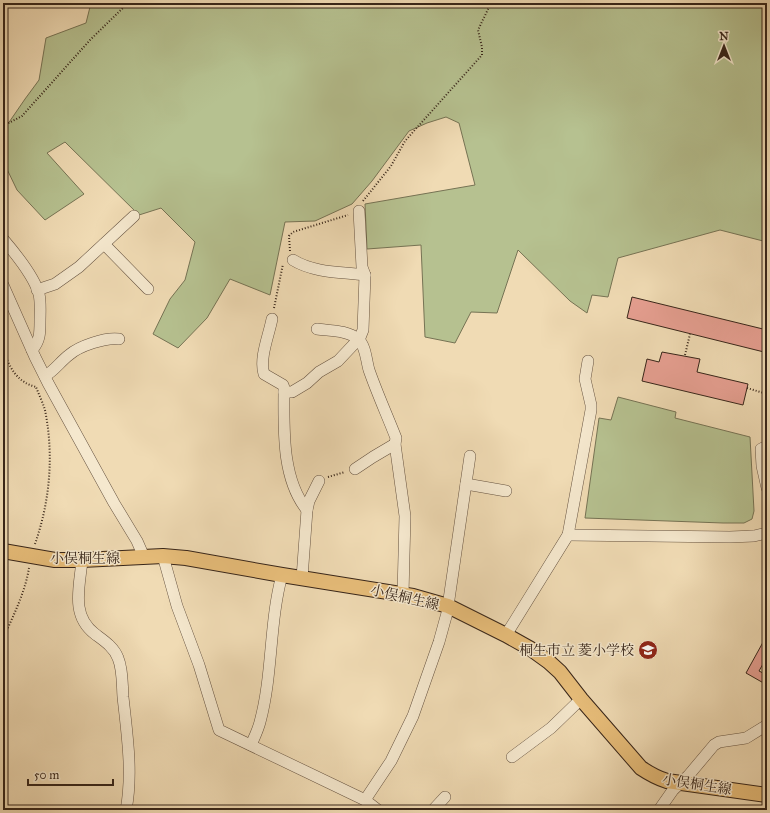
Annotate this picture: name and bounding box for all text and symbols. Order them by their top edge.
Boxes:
north arrow [704,26,744,66]
text: N [719,30,729,43]
street label: 小俣桐生線 [50,550,120,567]
street label: 小俣桐生線 [369,581,441,614]
school or university icon: 桐生市立 菱小学校 [637,639,659,661]
place label: 桐生市立 菱小学校 [519,642,634,659]
scale bar [28,761,113,787]
text: 50 m [34,768,59,782]
street label: 小俣桐生線 [661,771,733,798]

